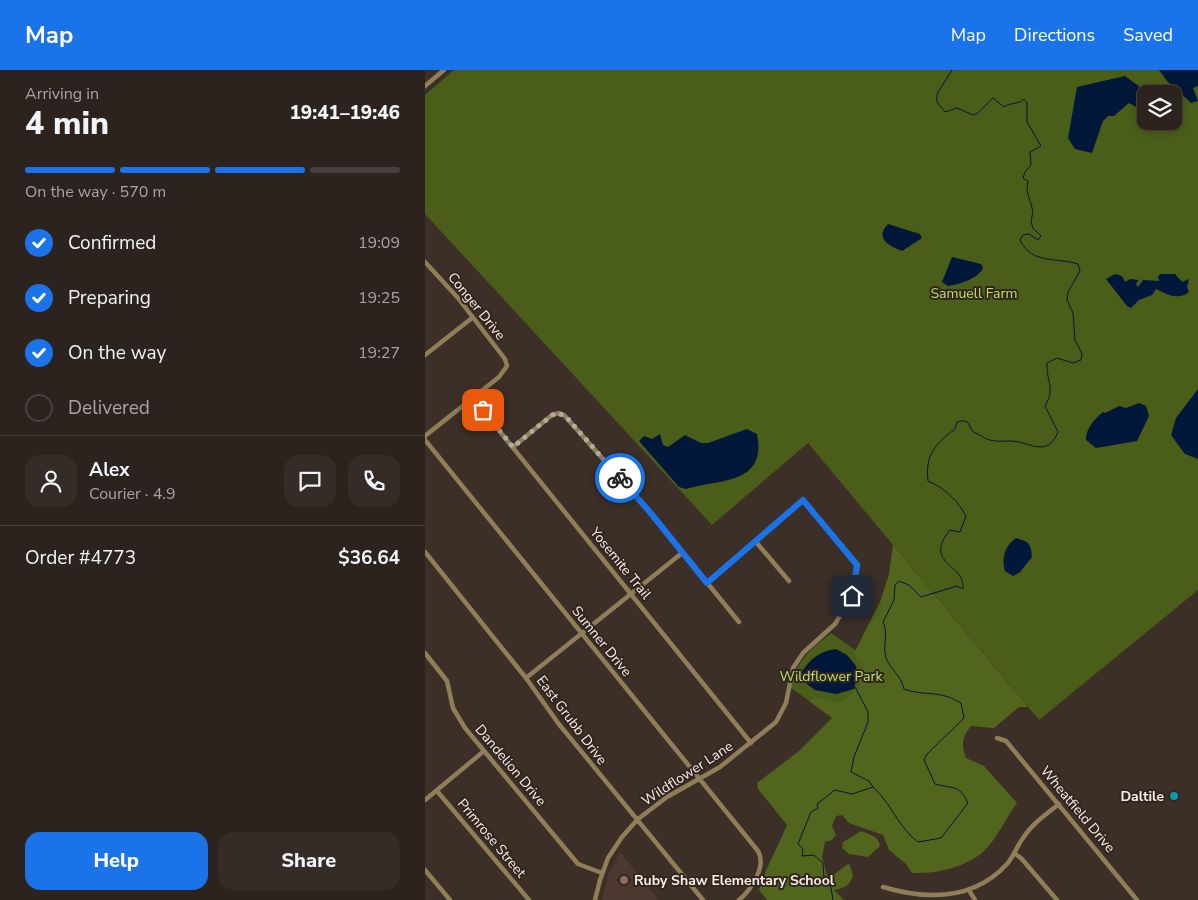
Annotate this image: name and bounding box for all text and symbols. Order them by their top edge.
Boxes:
text: Map [25,19,73,51]
text: Map [951,23,986,47]
text: Directions [1014,23,1095,47]
text: Saved [1123,23,1173,47]
text: Arriving in [25,83,99,105]
map controls [1137,85,1182,130]
button: layers [1137,85,1182,130]
text: 19:41–19:46 [289,100,400,126]
text: 4 min [25,102,109,145]
text: On the way · 570 m [25,181,166,203]
icon: check [25,229,53,257]
text: Confirmed [68,230,156,256]
text: 19:09 [358,232,400,254]
street label: Conger Drive [443,268,510,344]
icon: check [25,284,53,312]
park label: Samuell Farm [930,284,1018,303]
text: Preparing [68,285,151,311]
text: 19:25 [358,287,400,309]
icon: check [25,339,53,367]
text: On the way [68,340,166,366]
text: 19:27 [358,342,400,364]
pin [462,389,504,431]
text: Delivered [68,395,150,421]
icon: bag [469,396,497,424]
courier [595,453,645,503]
button: person [25,455,77,507]
button: chat [284,455,336,507]
button: phone [348,455,400,507]
text: Alex [89,457,130,483]
icon: bike [606,464,634,492]
text: Courier · 4.9 [89,483,175,505]
street label: Yosemite Trail [585,523,656,604]
text: Order #4773 [25,545,136,571]
text: $36.64 [338,545,400,571]
pin [831,575,873,617]
icon: home [838,582,866,610]
street label: Sumner Drive [567,602,636,681]
park label: Wildflower Park [779,667,883,686]
street label: East Grubb Drive [532,672,611,769]
street label: Dandelion Drive [471,720,550,810]
street label: Wildflower Lane [638,737,737,810]
street label: Wheatfield Drive [1036,762,1119,857]
place label: Daltile [1120,787,1164,806]
marker: Daltile [1168,790,1180,802]
street label: Primrose Street [453,795,530,882]
button: Help [25,832,208,890]
button: Share [218,832,400,890]
place label: Ruby Shaw Elementary School [634,871,835,890]
marker: Ruby Shaw Elementary School [618,874,630,886]

